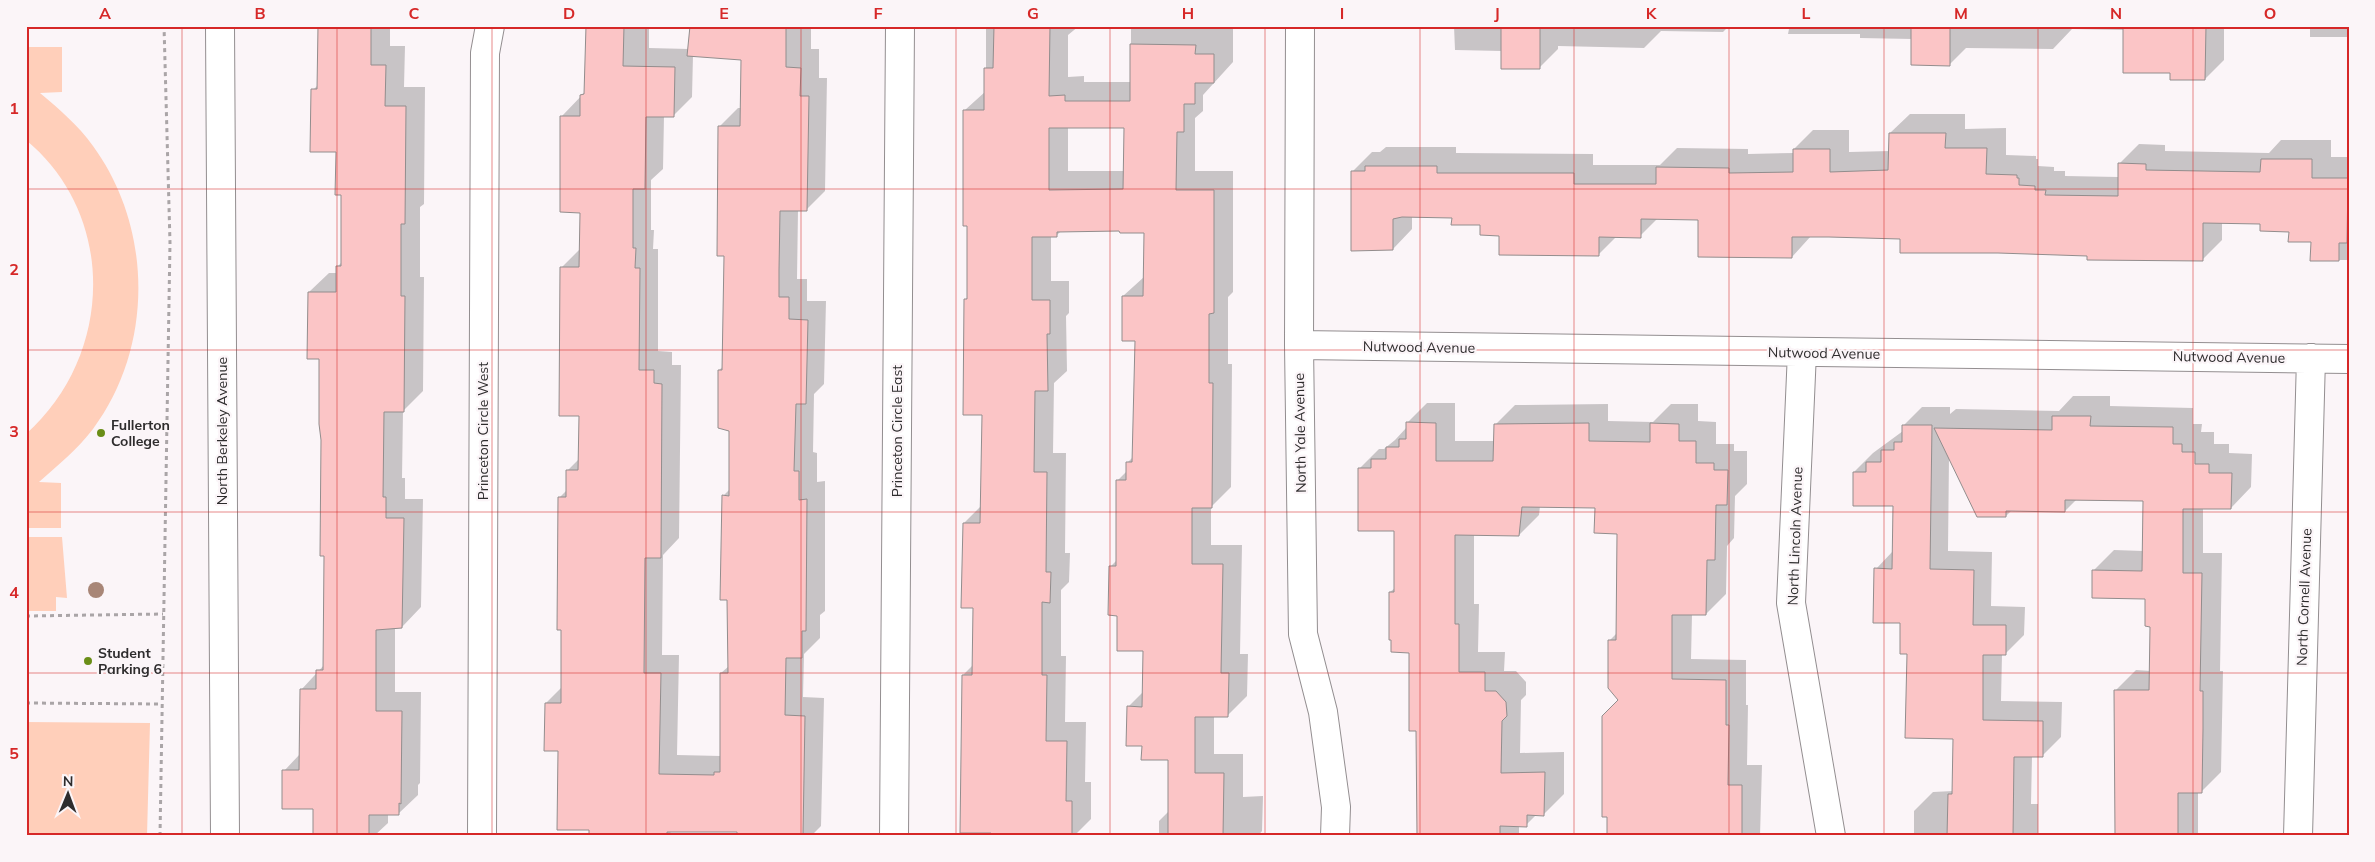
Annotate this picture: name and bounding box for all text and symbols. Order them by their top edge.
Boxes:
text: A [99,3,111,23]
text: B [254,3,266,23]
text: C [409,3,420,23]
text: D [563,3,575,23]
text: E [719,3,729,23]
text: F [873,3,883,23]
text: G [1027,3,1039,23]
text: H [1182,3,1194,23]
text: I [1340,3,1344,23]
text: J [1494,3,1500,23]
text: K [1646,3,1658,23]
text: L [1802,3,1811,23]
text: M [1954,3,1968,23]
text: N [2110,3,2122,23]
text: O [2264,3,2276,23]
text: 1 [9,98,19,118]
text: 2 [9,259,19,279]
street label: Nutwood Avenue [1363,337,1475,357]
street label: Nutwood Avenue [1768,343,1880,363]
street label: Nutwood Avenue [2173,347,2285,367]
street label: North Berkeley Avenue [213,357,231,505]
street label: Princeton Circle West [474,362,492,500]
street label: Princeton Circle East [888,365,906,497]
street label: North Yale Avenue [1290,373,1310,493]
place label: Fullerton College [111,416,170,450]
text: 3 [9,421,19,441]
marker: Fullerton College [95,427,107,439]
street label: North Lincoln Avenue [1784,466,1806,606]
street label: North Cornell Avenue [2293,528,2315,666]
text: 4 [9,582,19,602]
place label: Student Parking 6 [98,644,162,678]
marker: Student Parking 6 [82,655,94,667]
text: 5 [9,743,19,763]
north arrow [42,770,92,820]
text: N [63,772,74,790]

